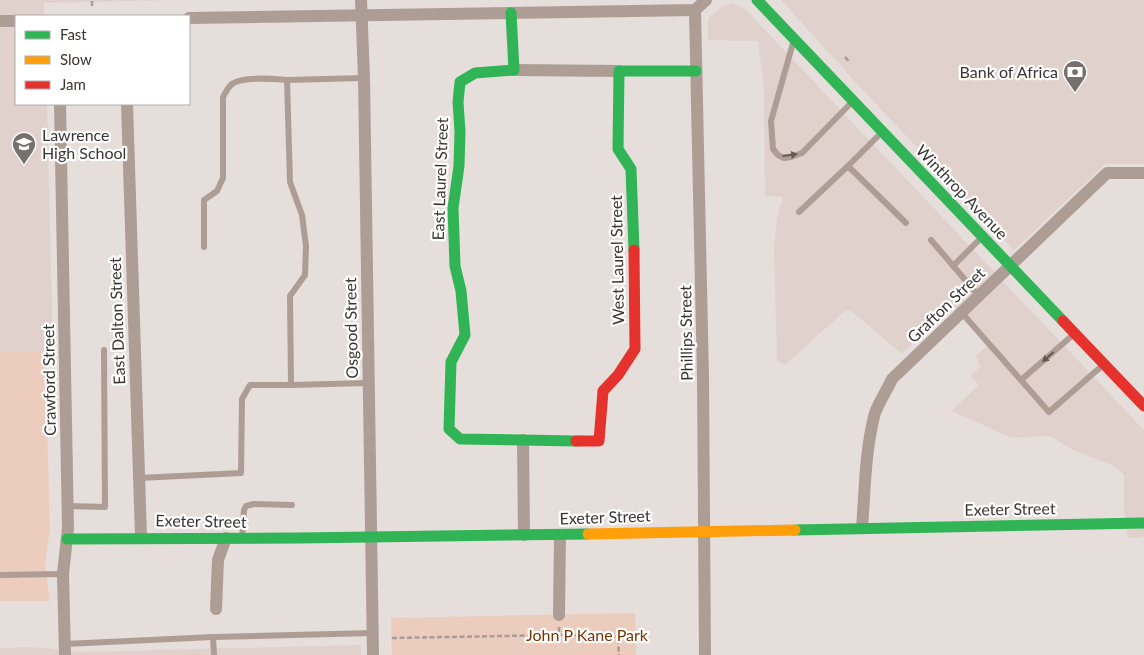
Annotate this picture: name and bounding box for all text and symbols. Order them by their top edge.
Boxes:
legend [15,15,190,105]
text: Fast [60,25,87,43]
text: Slow [60,50,92,68]
bank icon: Bank of Africa [1062,59,1088,93]
place label: Bank of Africa [960,62,1058,81]
text: Jam [60,75,86,93]
street label: East Laurel Street [428,117,451,241]
place label: Lawrence High School [42,125,126,162]
school or university icon: Lawrence High School [11,131,37,165]
street label: Winthrop Avenue [912,140,1012,243]
one-way arrow [782,151,798,159]
street label: West Laurel Street [606,195,627,325]
street label: East Dalton Street [105,257,128,385]
street label: Grafton Street [903,263,988,346]
street label: Osgood Street [340,277,361,379]
street label: Phillips Street [675,285,696,381]
street label: Crawford Street [38,324,59,436]
one-way arrow [1042,351,1054,362]
street label: Exeter Street [964,498,1056,519]
street label: Exeter Street [559,505,651,528]
street label: Exeter Street [155,510,247,531]
park label: John P Kane Park [526,625,649,644]

